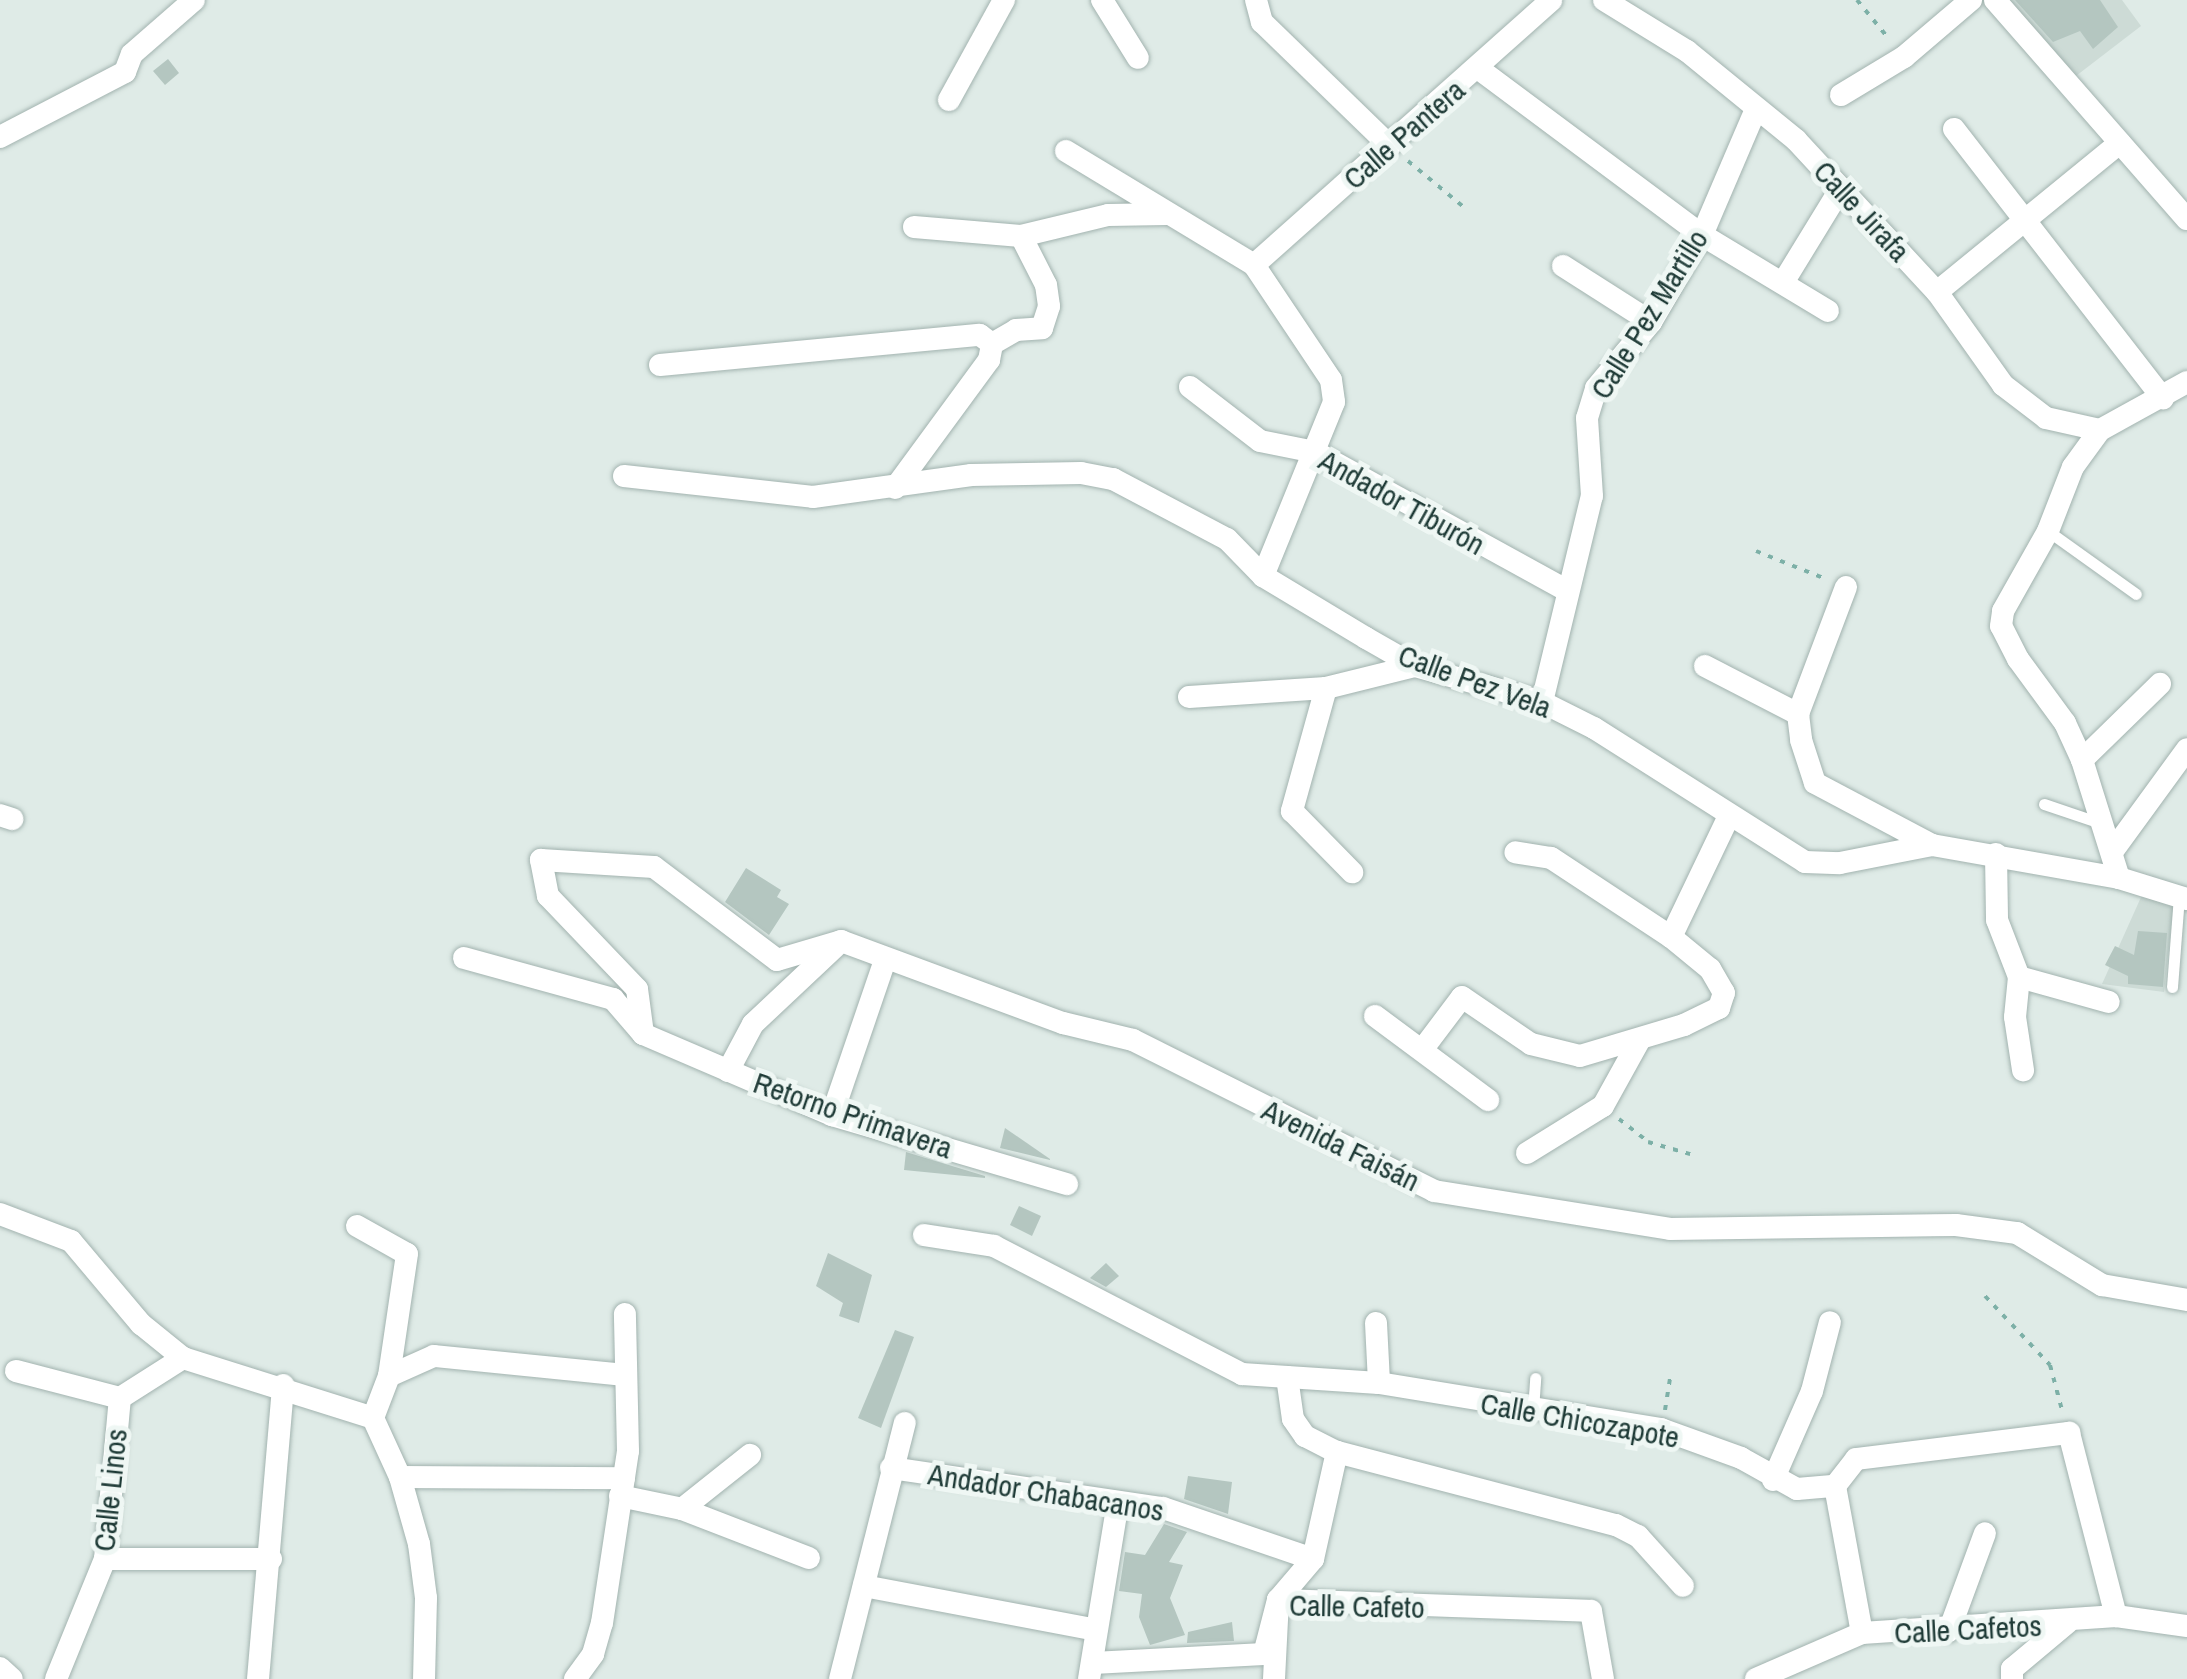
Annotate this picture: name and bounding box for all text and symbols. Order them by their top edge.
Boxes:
street label: Calle Pantera [1336,72,1472,196]
street label: Calle Jirafa [1806,153,1918,269]
street label: Calle Pez Martillo [1583,223,1715,405]
street label: Andador Tiburón [1313,442,1491,562]
street label: Calle Pez Vela [1394,637,1556,725]
street label: Retorno Primavera [749,1064,957,1166]
street label: Avenida Faisán [1256,1091,1426,1199]
street label: Calle Chicozapote [1478,1385,1682,1455]
street label: Calle Linos [86,1427,134,1553]
street label: Andador Chabacanos [926,1456,1166,1528]
street label: Calle Cafeto [1289,1587,1425,1625]
street label: Calle Cafetos [1893,1607,2043,1651]

